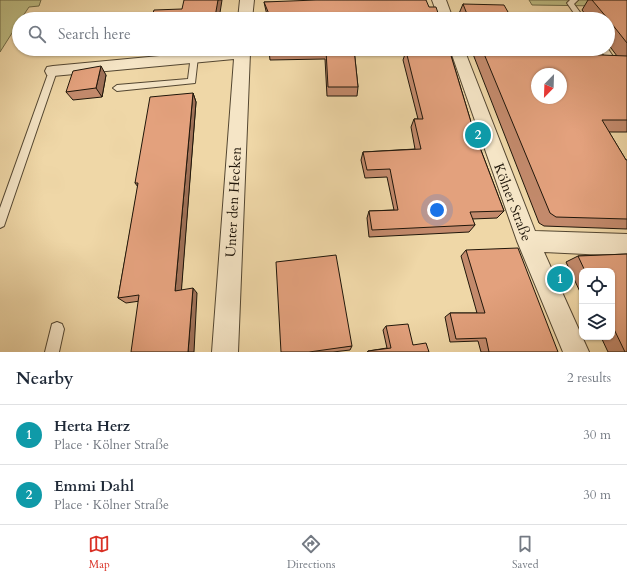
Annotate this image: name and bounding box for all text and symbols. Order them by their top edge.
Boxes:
search box [12,12,615,56]
icon: search [26,23,48,45]
text: Search here [58,24,131,44]
north arrow [531,68,567,104]
pin: 2 [465,120,491,150]
street label: Unter den Hecken [221,146,246,258]
street label: Kölner Straße [489,160,536,244]
your location [427,200,447,220]
pin: 1 [547,264,573,294]
map controls [579,268,615,340]
button: locate [579,268,615,304]
button: layers [579,304,615,340]
text: Nearby [16,367,73,390]
text: 2 results [567,369,611,387]
text: Herta Herz [54,416,130,436]
text: 1 [26,426,32,444]
text: 30 m [583,426,611,444]
text: Place · Kölner Straße [54,436,169,454]
text: Emmi Dahl [54,476,134,496]
text: 2 [26,486,32,504]
text: 30 m [583,486,611,504]
text: Place · Kölner Straße [54,496,169,514]
tab: Map [88,533,110,572]
tab: Directions [287,533,335,572]
tab: Saved [512,533,539,572]

